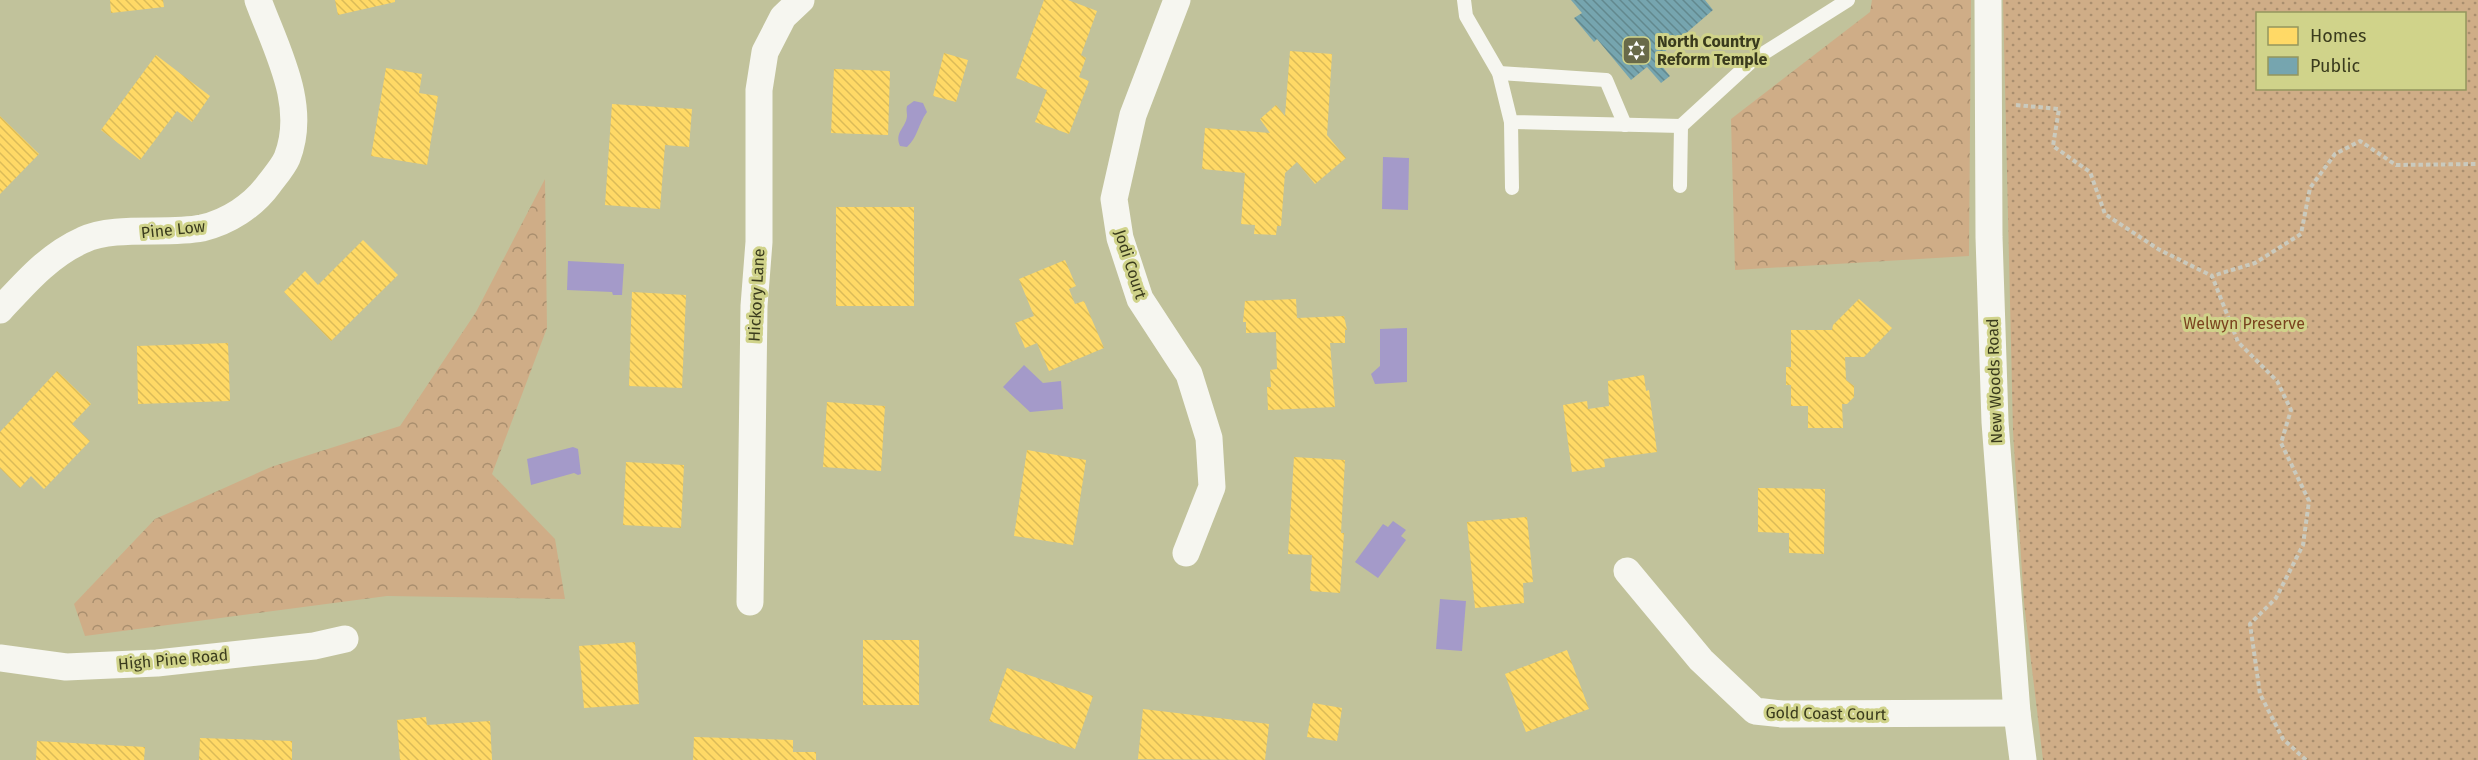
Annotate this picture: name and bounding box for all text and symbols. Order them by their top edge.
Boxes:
legend [2256,12,2466,90]
text: Homes [2310,25,2366,47]
place label: North Country Reform Temple [1657,32,1767,69]
synagogue icon: North Country Reform Temple [1620,34,1652,66]
text: Public [2310,55,2360,77]
street label: Pine Low [140,217,207,242]
street label: Jodi Court [1110,227,1151,301]
street label: Hickory Lane [745,248,768,342]
park label: Welwyn Preserve [2183,314,2305,333]
street label: New Woods Road [1983,318,2006,444]
street label: High Pine Road [117,645,229,674]
street label: Gold Coast Court [1765,703,1887,724]

